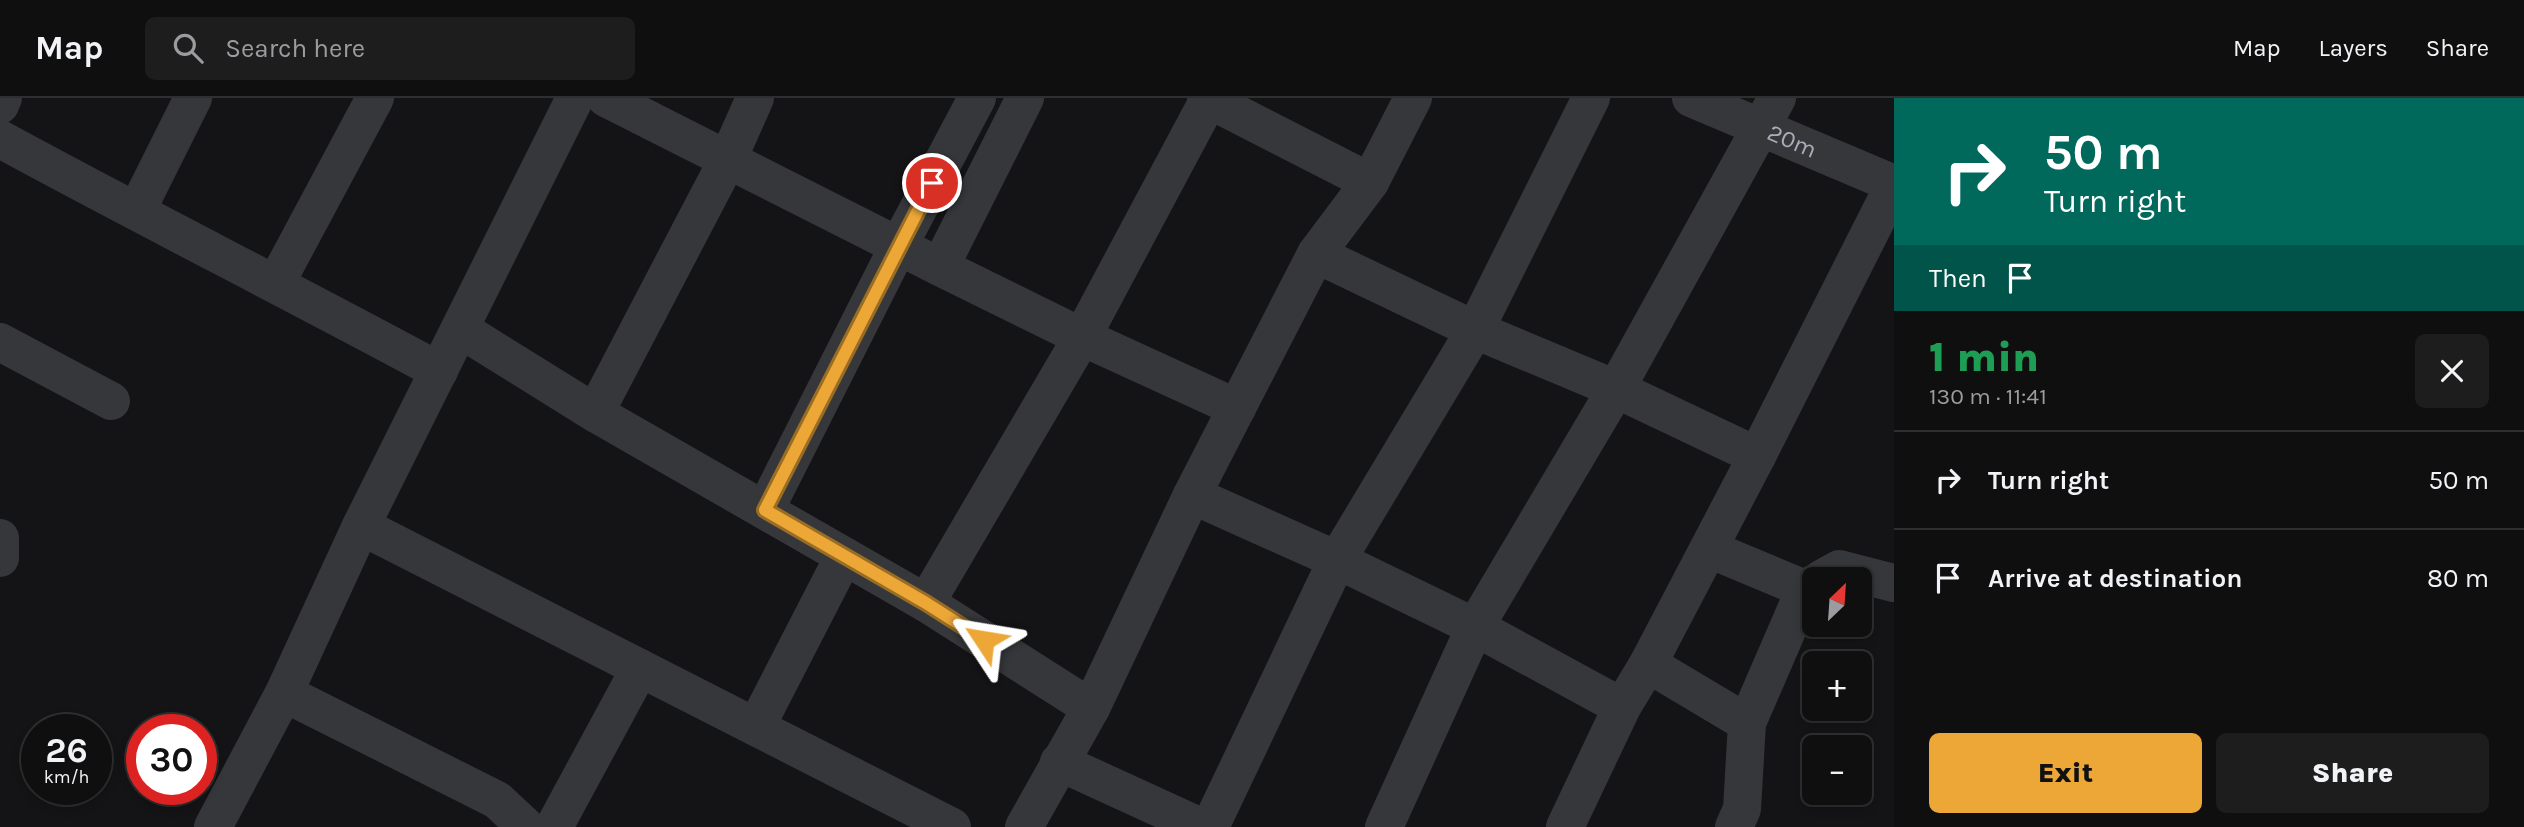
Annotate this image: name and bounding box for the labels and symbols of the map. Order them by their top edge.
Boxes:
street label: 20m [1764,118,1821,164]
pin [902,153,962,213]
north arrow [1802,567,1872,637]
position arrow [947,603,1021,677]
speed limit sign: 30 [126,714,217,805]

